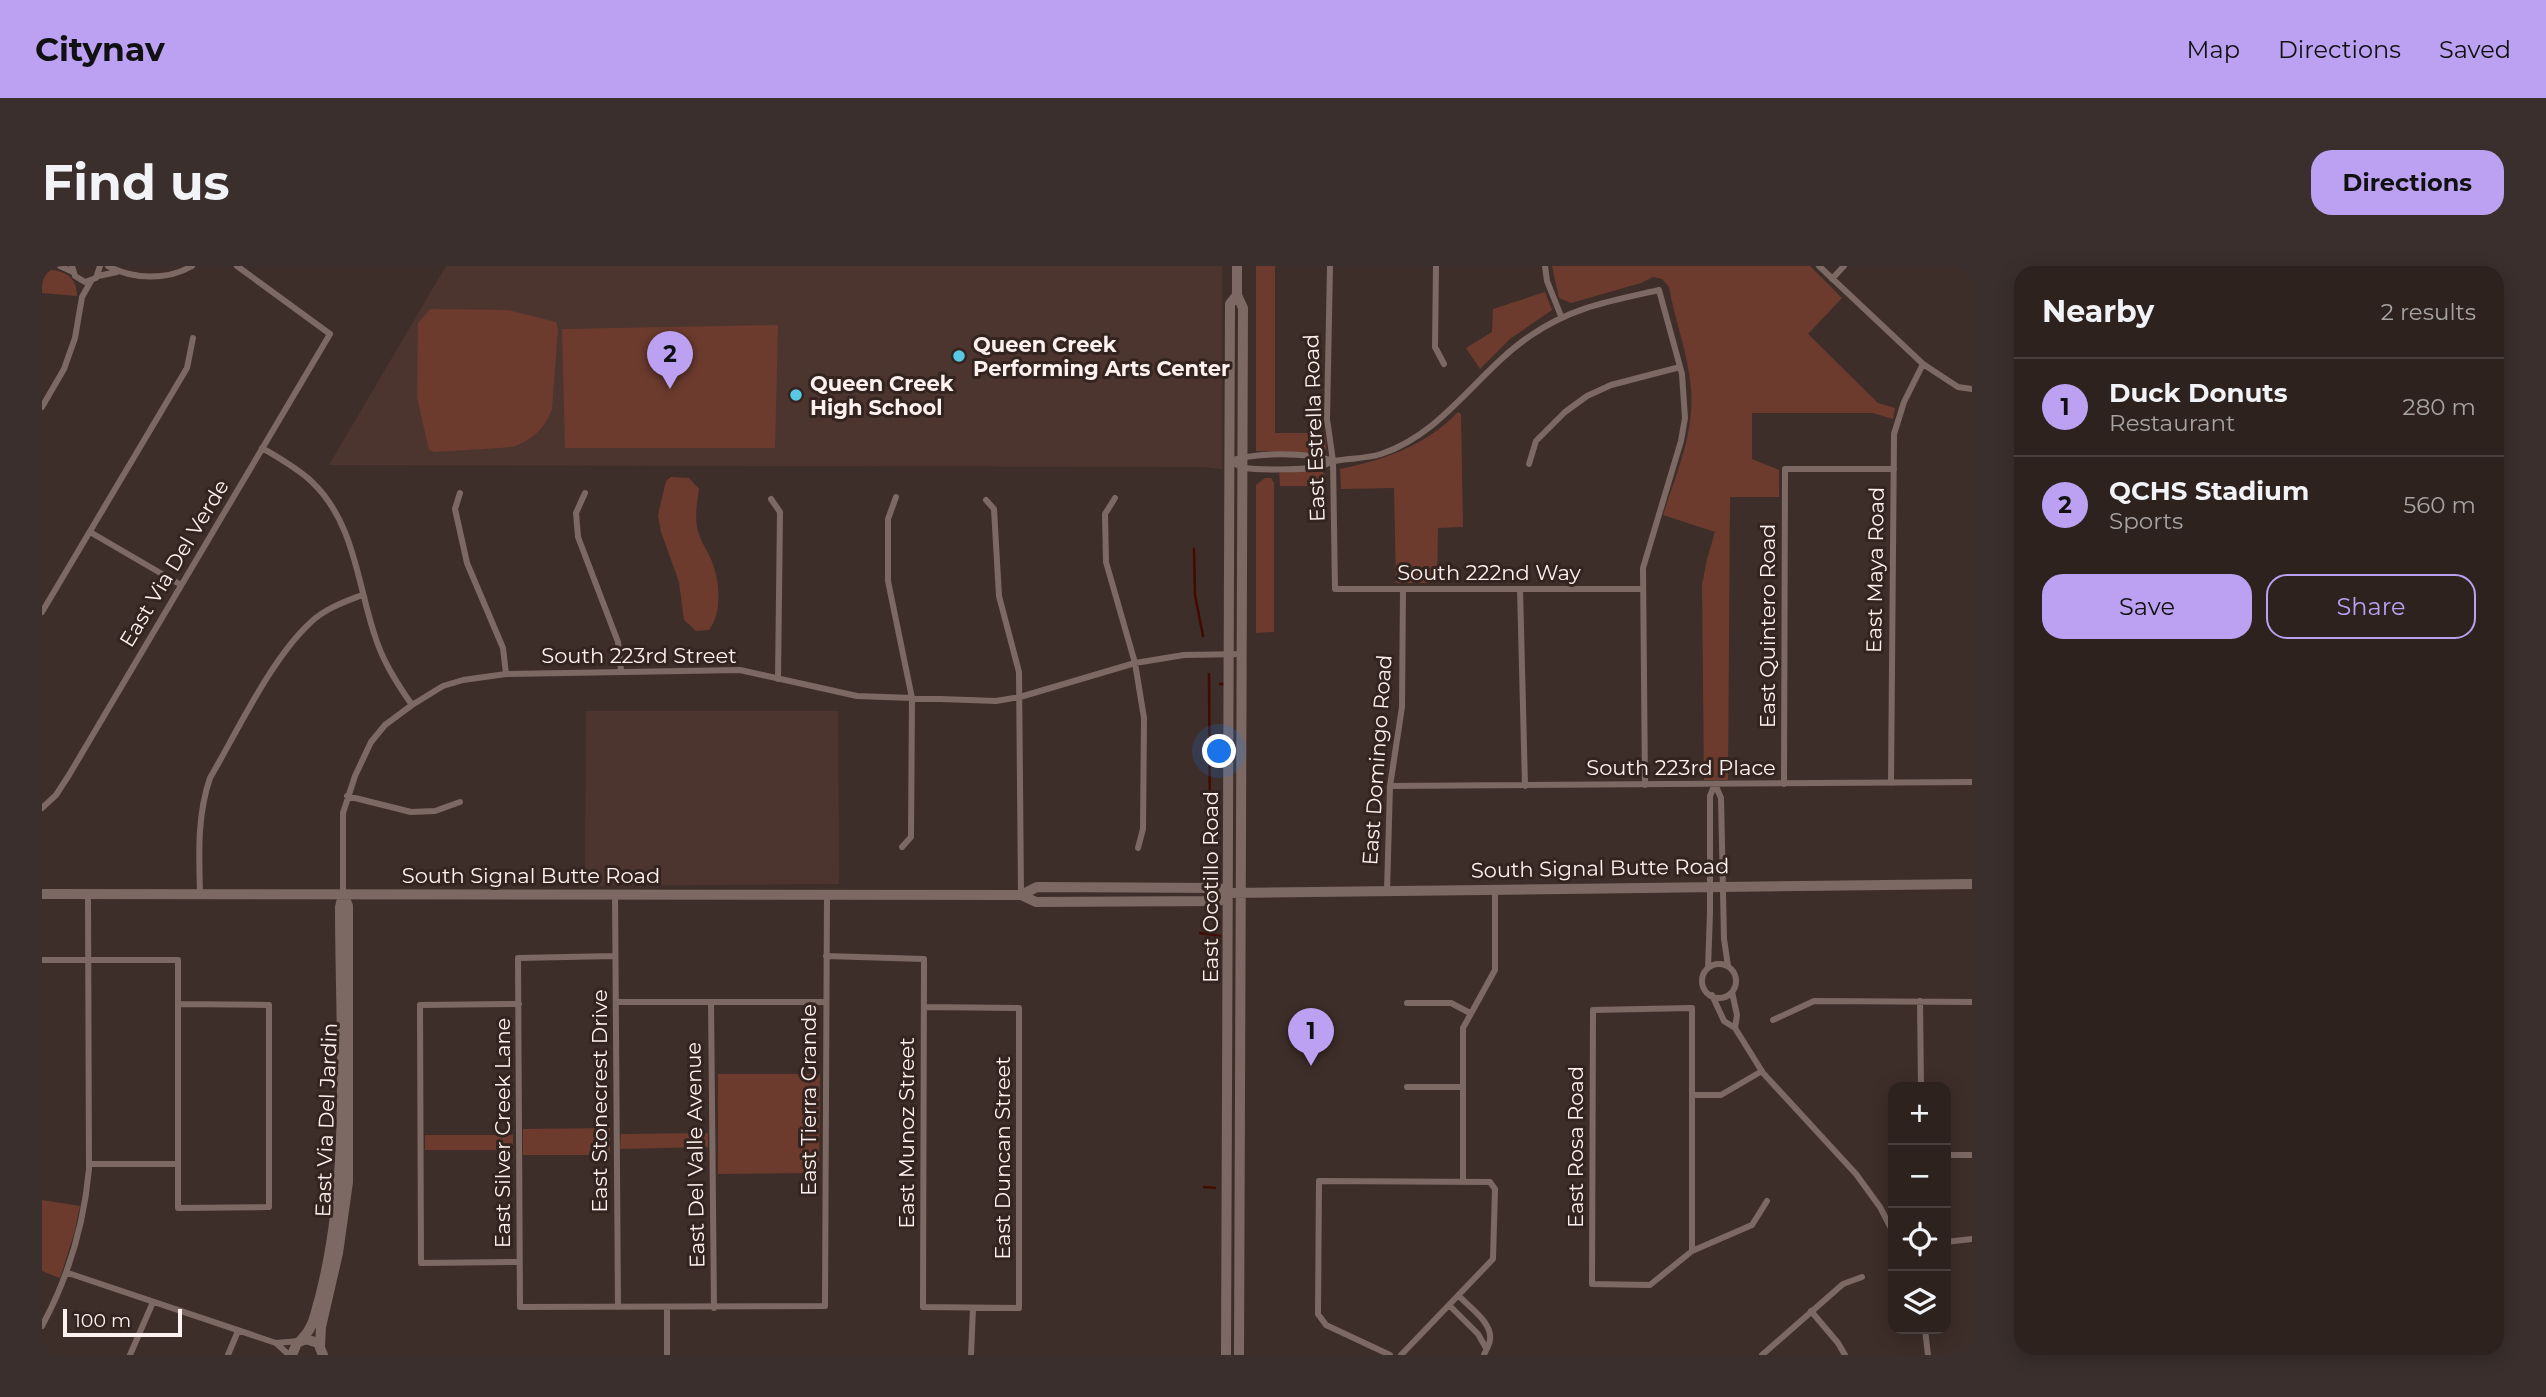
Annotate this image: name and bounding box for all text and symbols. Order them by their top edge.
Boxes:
text: Citynav [35,29,165,69]
text: Map [2187,35,2240,64]
text: Directions [2278,35,2401,64]
text: Saved [2439,35,2511,64]
button: Directions [2311,150,2504,215]
text: Find us [42,153,230,212]
text: Nearby [2042,293,2154,330]
text: 2 results [2381,298,2476,326]
pin: 2 [647,331,693,389]
place label: Queen Creek Performing Arts Center [973,332,1230,381]
street label: East Estrella Road [1298,334,1330,522]
marker: Queen Creek Performing Arts Center [951,348,967,364]
place label: Queen Creek High School [810,371,954,420]
text: Duck Donuts [2109,377,2287,409]
marker: Queen Creek High School [788,387,804,403]
text: 1 [2060,393,2070,421]
text: 280 m [2403,393,2476,421]
text: Restaurant [2109,409,2235,437]
street label: East Via Del Verde [114,475,234,651]
text: QCHS Stadium [2109,475,2309,507]
street label: East Maya Road [1861,487,1889,653]
text: 2 [2058,491,2072,519]
text: 560 m [2403,491,2476,519]
text: Sports [2109,507,2183,535]
street label: East Quintero Road [1755,524,1780,728]
street label: South 222nd Way [1397,560,1581,585]
button: Save [2042,574,2252,639]
button: Share [2266,574,2476,639]
street label: South 223rd Street [541,643,737,668]
street label: East Domingo Road [1357,654,1397,866]
your location [1202,734,1236,768]
street label: South 223rd Place [1586,755,1776,780]
street label: East Ocotillo Road [1198,791,1223,983]
street label: South Signal Butte Road [1471,853,1729,883]
street label: South Signal Butte Road [402,863,660,888]
street label: East Stonecrest Drive [587,989,612,1213]
street label: East Tierra Grande [796,1004,821,1196]
pin: 1 [1288,1008,1334,1066]
street label: East Silver Creek Lane [490,1018,515,1248]
street label: East Via Del Jardin [310,1022,342,1218]
street label: East Munoz Street [894,1037,919,1229]
street label: East Del Valle Avenue [681,1042,709,1268]
street label: East Duncan Street [990,1056,1015,1260]
street label: East Rosa Road [1563,1066,1588,1228]
map controls [1888,1082,1951,1334]
button: + [1888,1082,1951,1145]
button: − [1888,1145,1951,1208]
button: locate [1888,1208,1951,1271]
button: layers [1888,1271,1951,1334]
scale bar [63,1306,182,1338]
text: 100 m [74,1309,131,1332]

